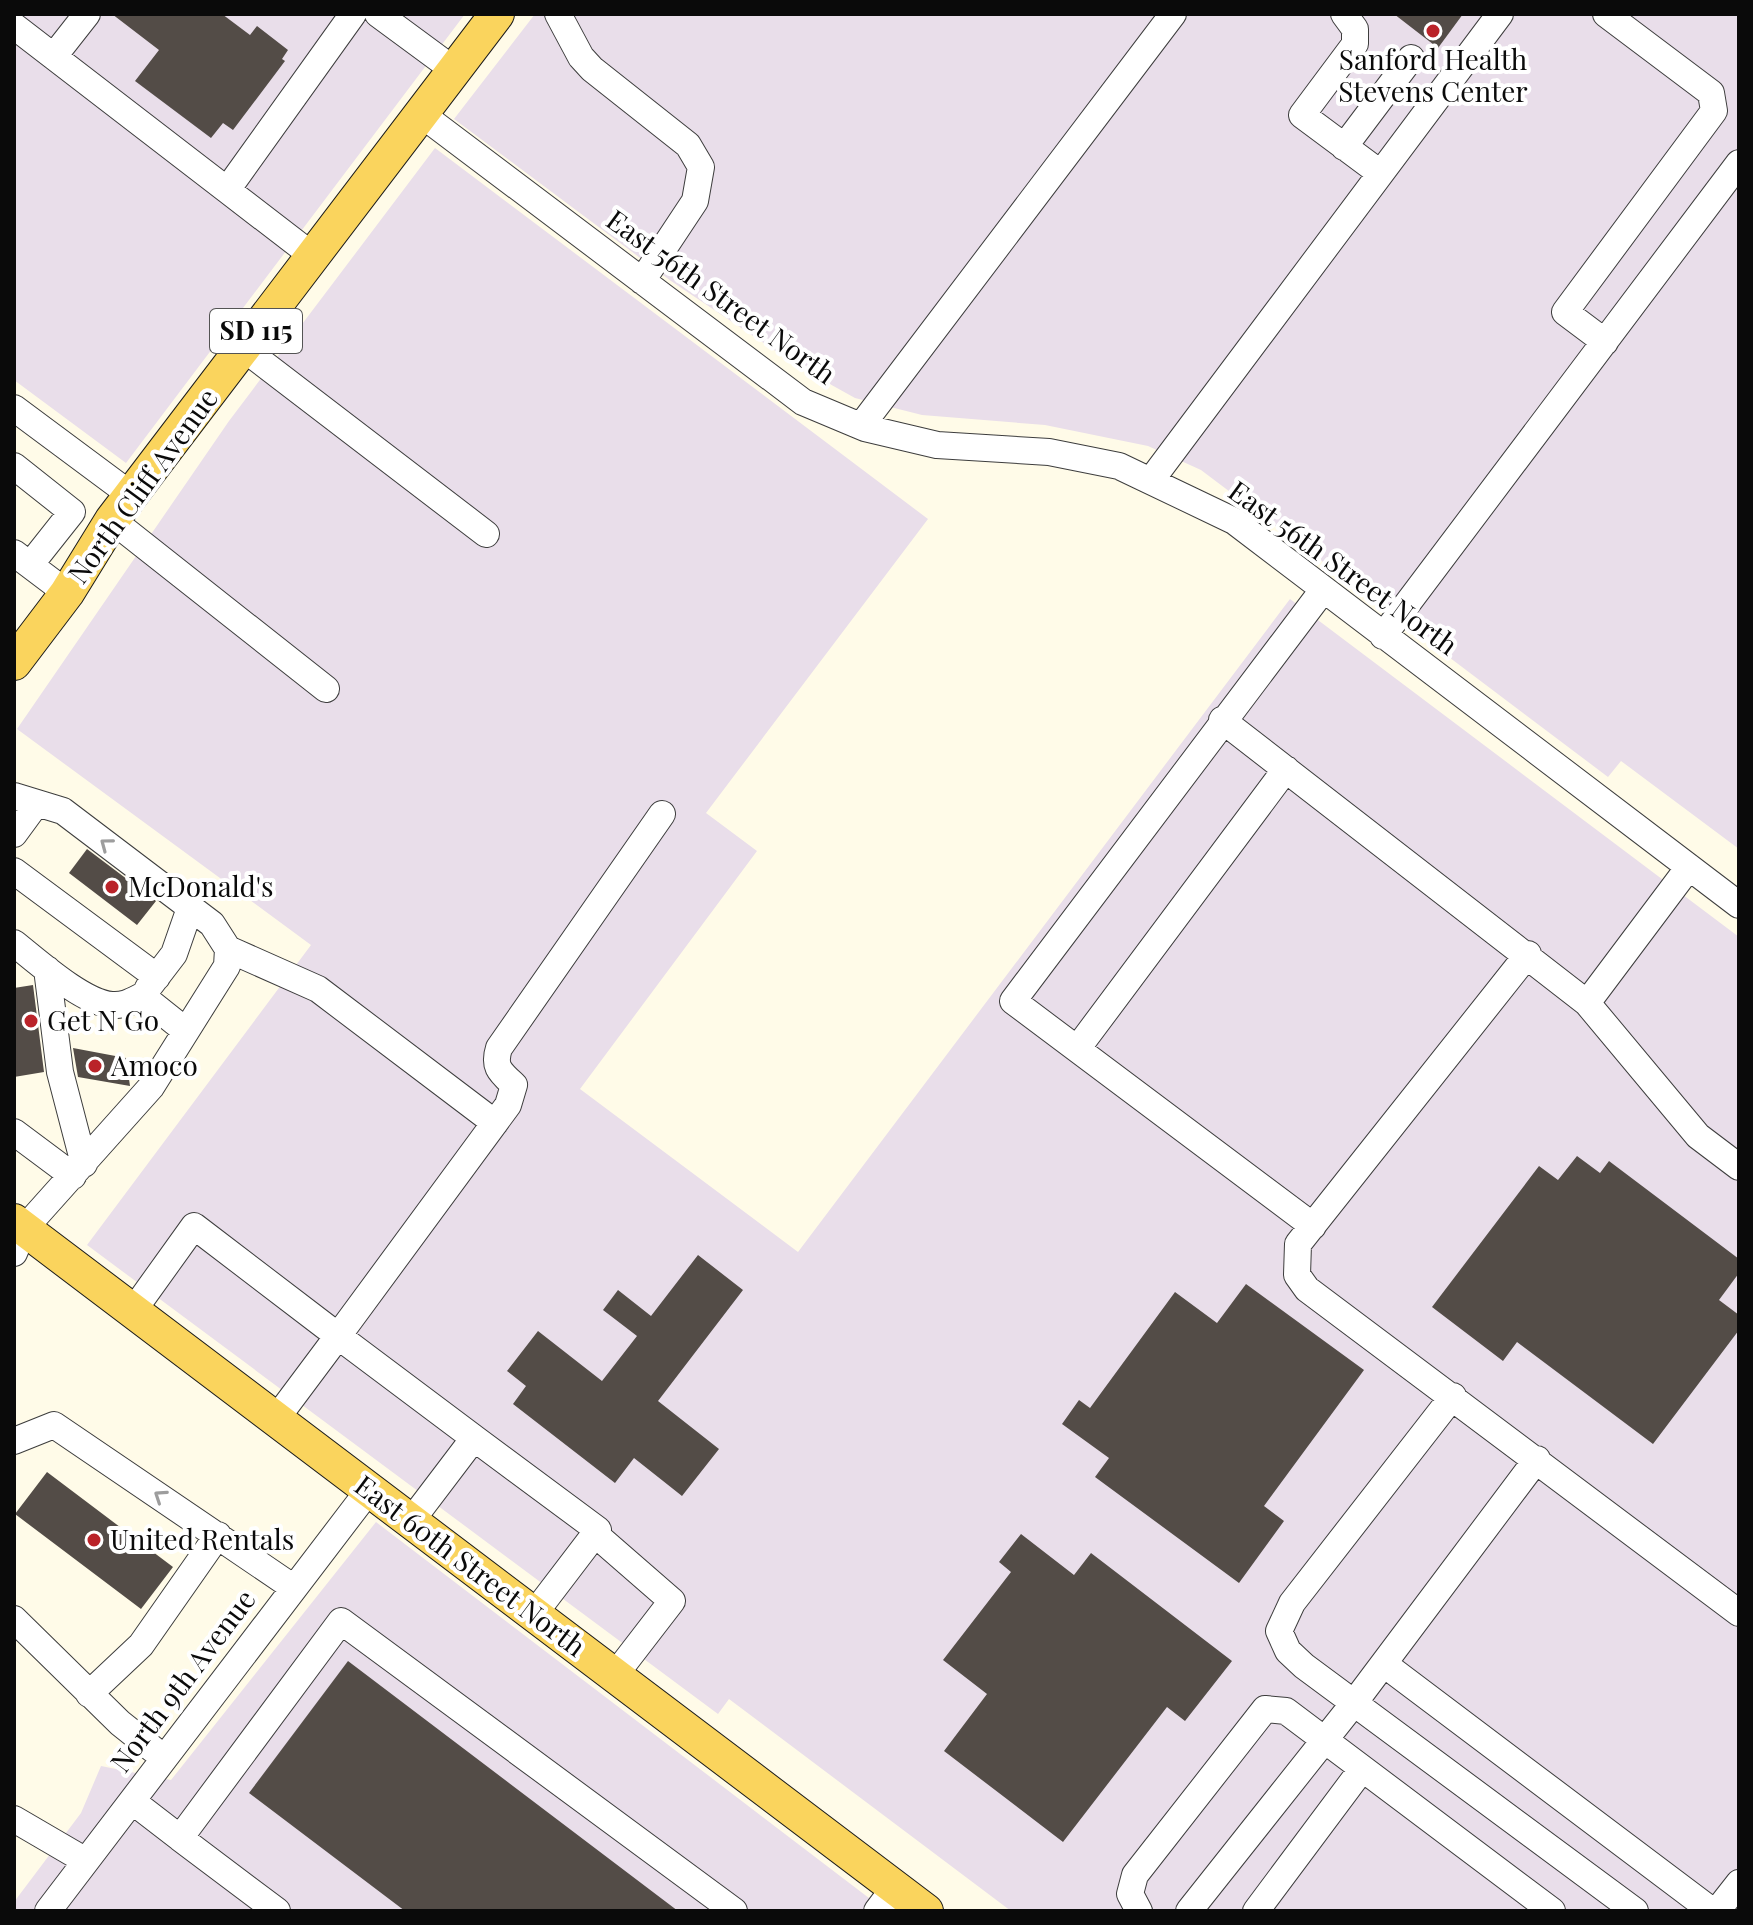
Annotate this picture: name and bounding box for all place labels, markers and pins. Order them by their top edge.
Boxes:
marker: Sanford Health Stevens Center [1424,22,1442,40]
place label: Sanford Health Stevens Center [1338,40,1528,109]
place label: McDonald's [128,867,274,904]
marker: McDonald's [103,878,121,896]
place label: Get N Go [47,1001,159,1038]
marker: Get N Go [22,1012,40,1030]
place label: Amoco [110,1046,198,1083]
marker: Amoco [86,1057,104,1075]
place label: United Rentals [110,1520,294,1557]
marker: United Rentals [85,1531,103,1549]

